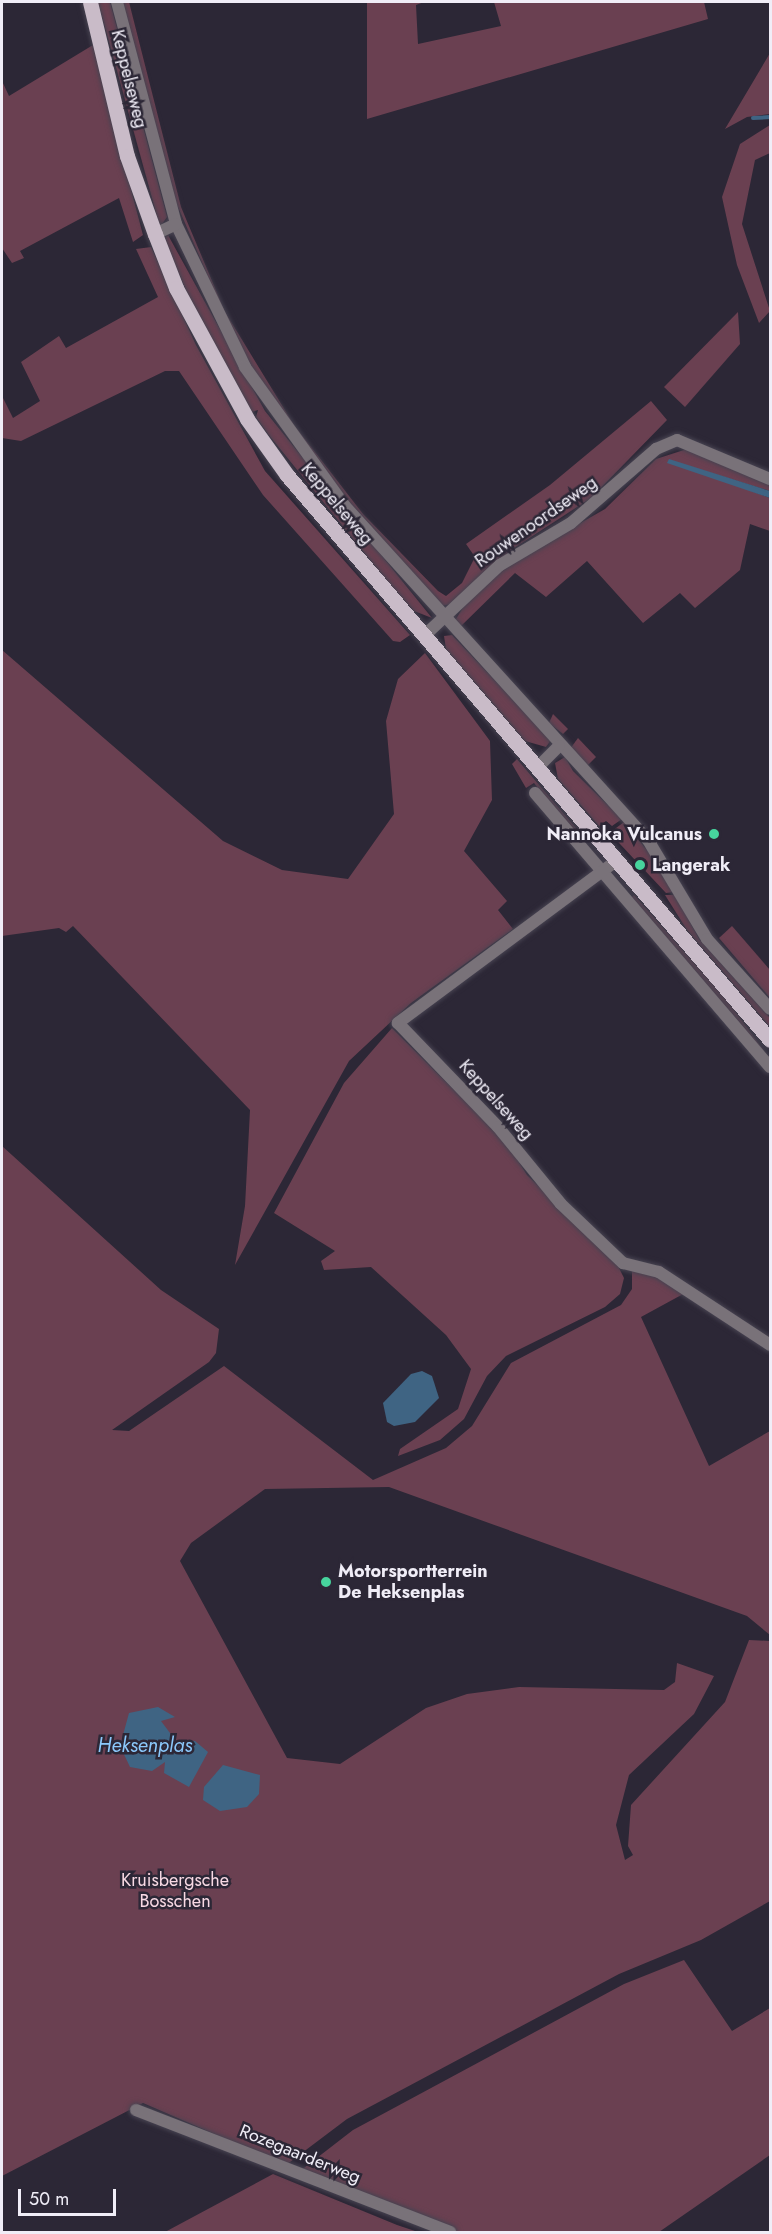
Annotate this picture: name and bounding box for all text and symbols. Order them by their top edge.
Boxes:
street label: Keppelseweg [106,28,152,130]
street label: Keppelseweg [296,459,378,549]
street label: Rouwenoordseweg [471,472,601,572]
place label: Nannoka Vulcanus [547,823,702,845]
marker: Nannoka Vulcanus [707,827,721,841]
place label: Langerak [652,854,730,876]
marker: Langerak [633,858,647,872]
street label: Keppelseweg [454,1055,538,1145]
place label: Motorsportterrein De Heksenplas [338,1561,488,1604]
marker: Motorsportterrein De Heksenplas [319,1575,333,1589]
water label: Heksenplas [98,1733,192,1757]
park label: Kruisbergsche Bosschen [121,1870,229,1912]
street label: Rozegaarderweg [236,2120,364,2188]
scale bar [21,2177,118,2215]
text: 50 m [29,2186,69,2212]

